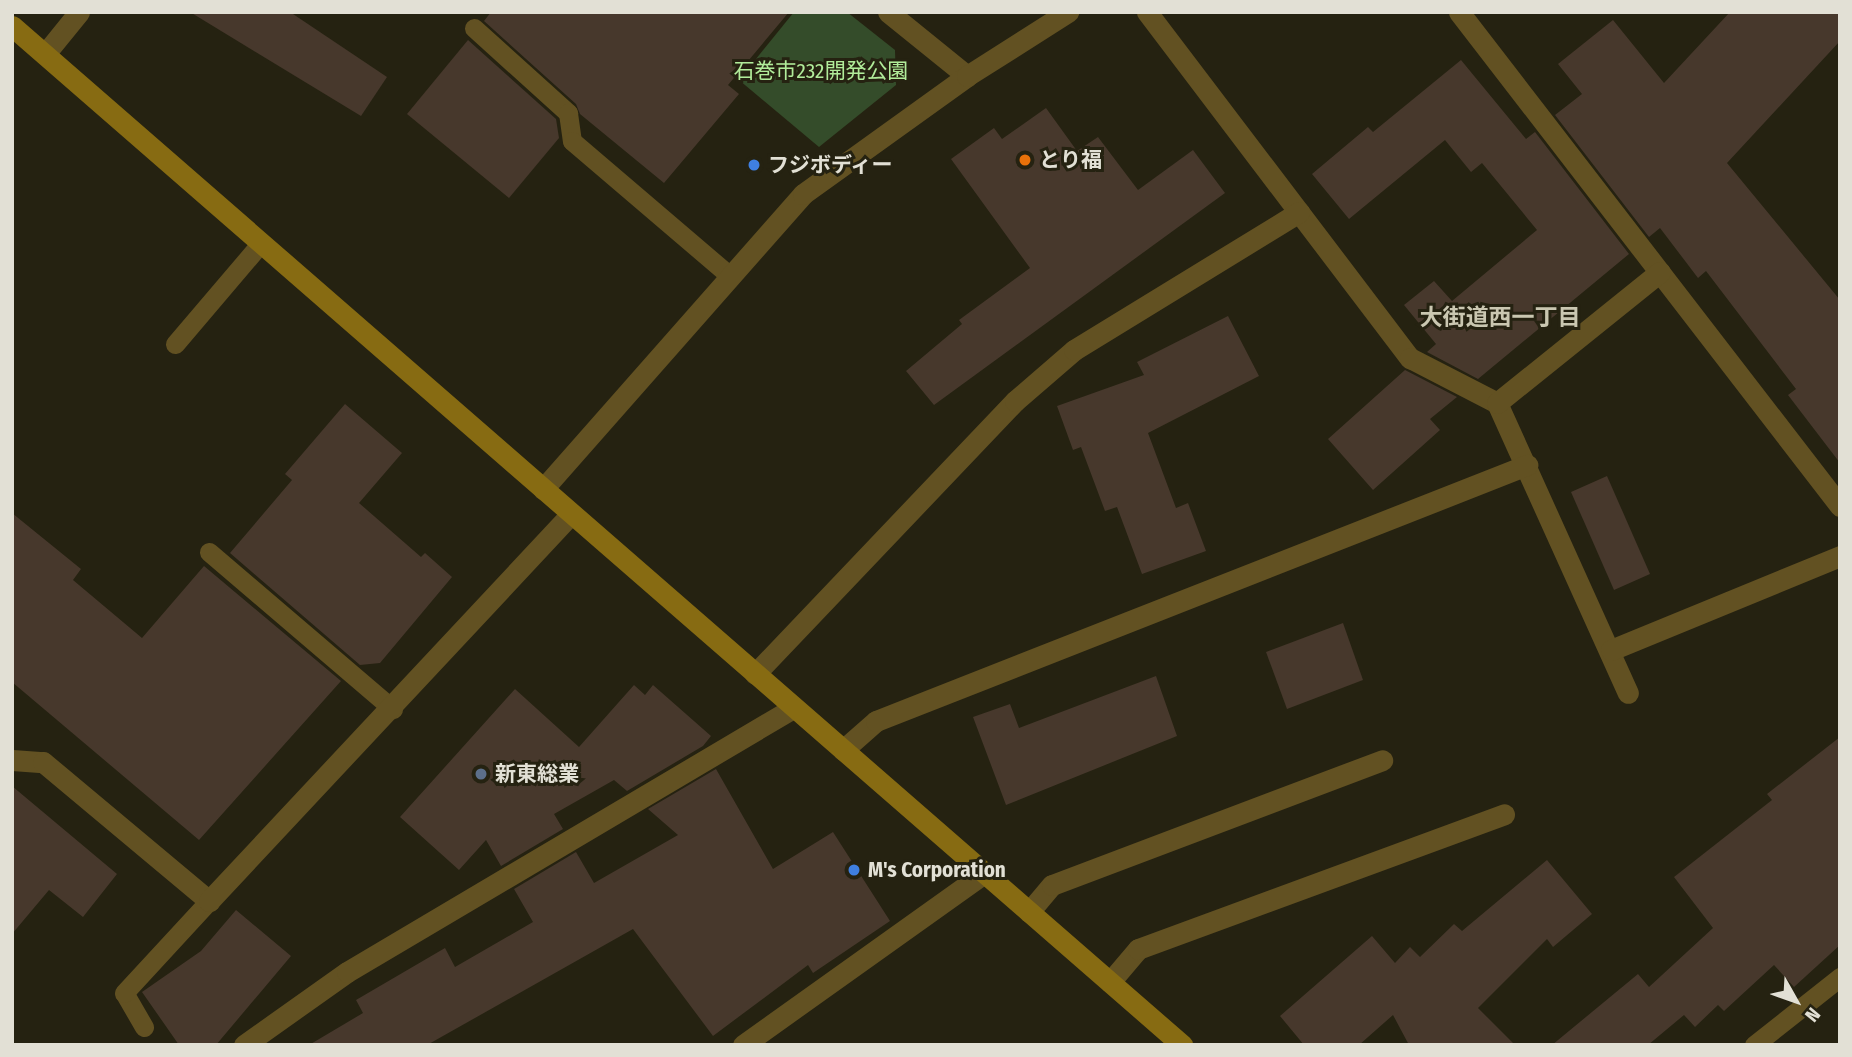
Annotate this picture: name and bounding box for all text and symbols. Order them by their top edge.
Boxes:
park label: 石巻市232開発公園 [734,58,908,84]
place label: とり福 [1039,147,1102,173]
place label: フジボディー [768,152,894,178]
marker: とり福 [1017,152,1033,168]
marker: フジボディー [746,157,762,173]
district label: 大街道西一丁目 [1420,303,1580,331]
place label: 新東総業 [495,761,579,787]
marker: 新東総業 [473,766,489,782]
place label: M's Corporation [868,857,1006,883]
marker: M's Corporation [846,862,862,878]
north arrow [1761,966,1831,1036]
text: N [1800,1003,1825,1027]

